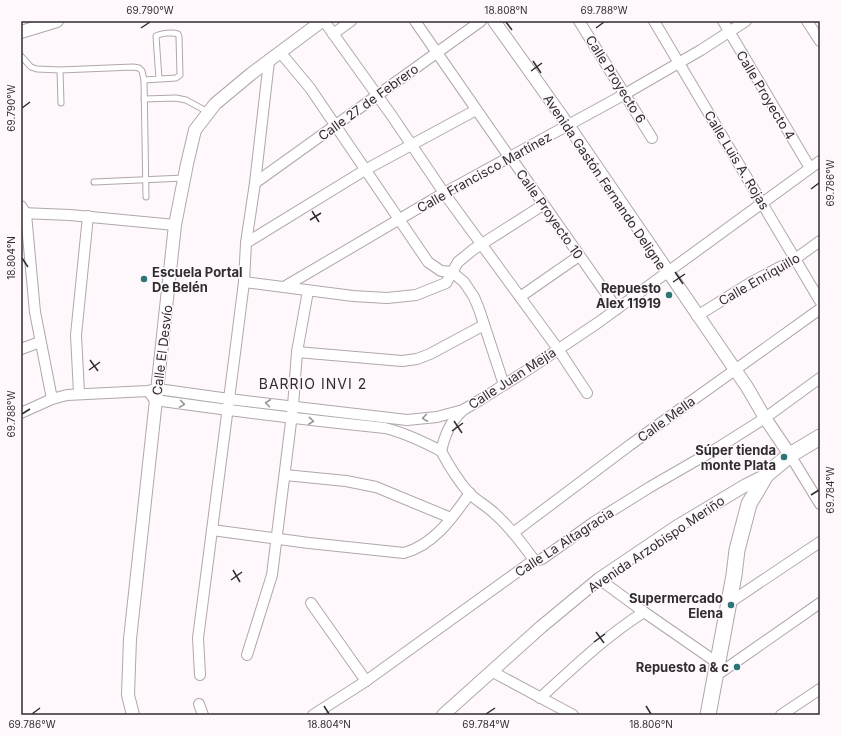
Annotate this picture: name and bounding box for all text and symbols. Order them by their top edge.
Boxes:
text: 69.790°W [126,4,174,16]
text: 18.808°N [484,4,528,16]
text: 69.788°W [580,4,628,16]
street label: Calle Proyecto 6 [583,32,649,126]
street label: Calle Proyecto 4 [733,48,799,142]
street label: Calle 27 de Febrero [315,60,421,144]
text: 69.790°W [5,84,17,132]
street label: Avenida Gastón Fernando Deligne [540,91,670,273]
street label: Calle Luis A. Rojas [701,108,773,213]
street label: Calle Francisco Martínez [414,128,554,216]
text: 69.786°W [824,159,836,207]
street label: Calle Proyecto 10 [513,166,587,262]
text: 18.804°N [5,236,17,280]
street label: Calle Enriquillo [716,249,803,309]
place label: Escuela Portal De Belén [152,264,243,295]
marker: Escuela Portal De Belén [139,274,149,284]
place label: Repuesto Alex 11919 [596,280,661,311]
marker: Repuesto Alex 11919 [664,290,674,300]
street label: Calle El Desvío [149,304,176,396]
street label: Calle Juan Mejía [465,344,559,412]
district label: BARRIO INVI 2 [259,375,367,392]
text: 69.788°W [5,390,17,438]
street label: Calle Mella [634,393,698,445]
one-way arrow [179,399,185,408]
one-way arrow [265,399,271,408]
one-way arrow [422,413,428,422]
one-way arrow [308,416,314,425]
place label: Súper tienda monte Plata [695,442,776,473]
marker: Súper tienda monte Plata [779,452,789,462]
text: 69.784°W [824,466,836,514]
street label: Avenida Arzobispo Meriño [585,492,728,596]
street label: Calle La Altagracia [512,504,616,580]
place label: Supermercado Elena [629,590,723,621]
marker: Supermercado Elena [726,600,736,610]
place label: Repuesto a & c [636,659,729,675]
marker: Repuesto a & c [732,662,742,672]
text: 69.786°W [8,718,56,730]
text: 18.804°N [307,718,351,730]
text: 69.784°W [462,718,510,730]
text: 18.806°N [629,718,673,730]

